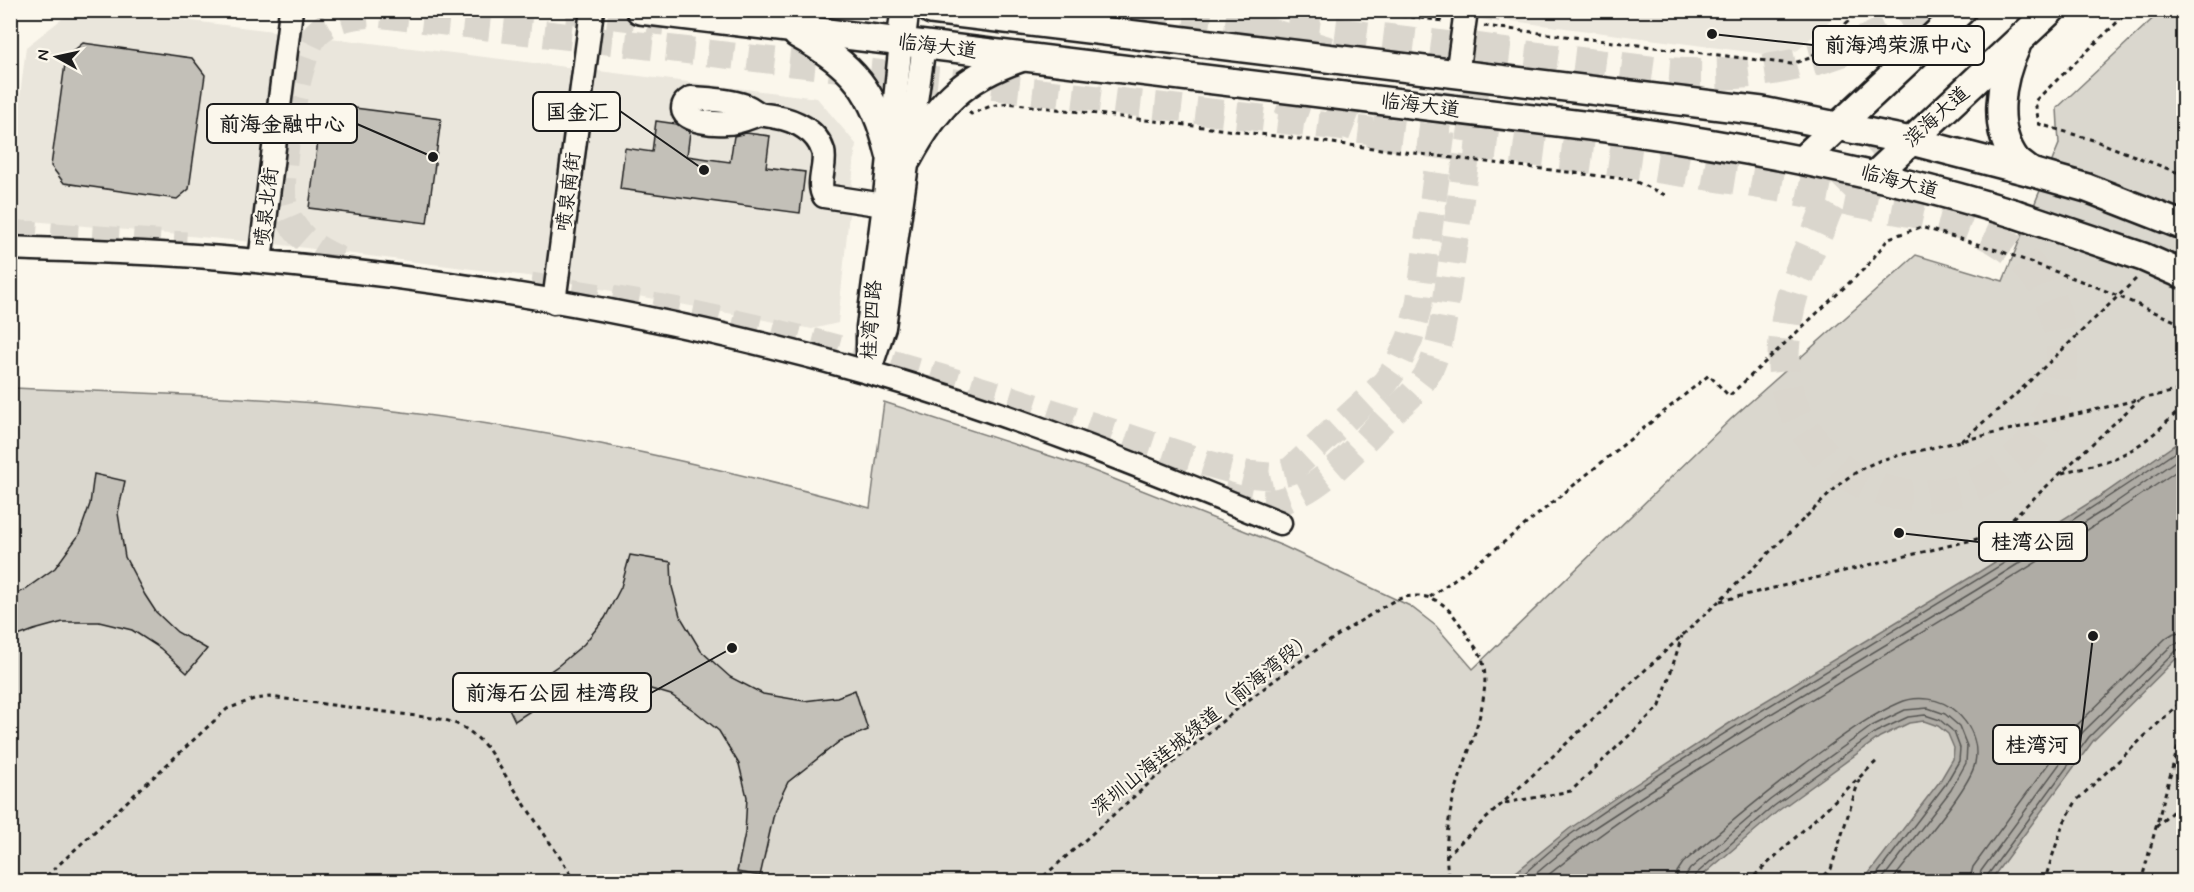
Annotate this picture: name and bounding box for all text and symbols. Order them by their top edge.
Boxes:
callout: 前海鸿荣源中心 [1813,26,1984,65]
north arrow [27,27,87,87]
street label: 临海大道 [896,29,978,65]
text: 前海鸿荣源中心 [1825,32,1972,60]
text: N [32,48,55,62]
street label: 滨海大道 [1898,80,1976,154]
street label: 临海大道 [1379,88,1461,124]
callout: 国金汇 [533,92,620,131]
text: 国金汇 [546,99,609,127]
callout: 前海金融中心 [207,104,357,143]
text: 前海金融中心 [219,111,345,139]
street label: 喷泉南街 [551,151,587,233]
street label: 临海大道 [1857,159,1941,205]
street label: 喷泉北街 [249,166,285,248]
street label: 桂湾四路 [856,278,888,361]
callout: 桂湾公园 [1979,522,2087,561]
text: 桂湾公园 [1991,529,2075,557]
street label: 深圳山海连城绿道（前海湾段） [1086,625,1320,823]
callout: 前海石公园 桂湾段 [453,673,651,712]
text: 前海石公园 桂湾段 [465,680,639,708]
callout: 桂湾河 [1993,725,2080,764]
text: 桂湾河 [2006,732,2069,760]

